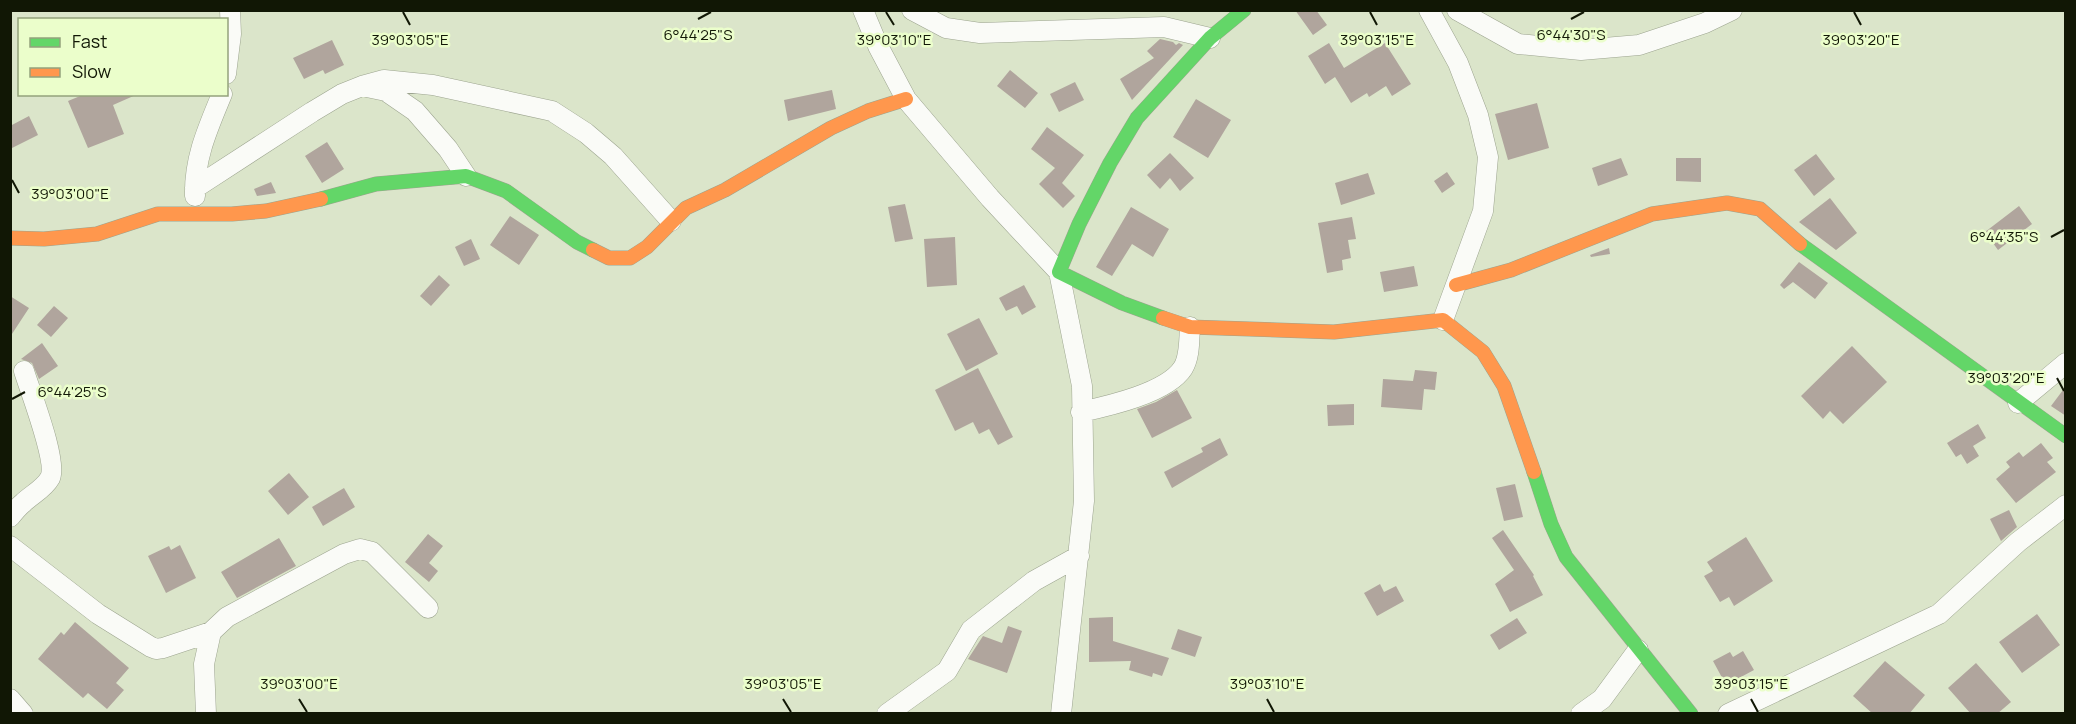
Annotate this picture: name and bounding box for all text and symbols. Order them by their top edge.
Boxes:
legend [18,18,228,96]
text: 6°44'25"S [664,24,733,45]
text: 6°44'30"S [1536,24,1606,45]
text: Fast [72,29,107,53]
text: 39°03'05"E [371,29,449,50]
text: 39°03'10"E [857,29,931,50]
text: 39°03'15"E [1340,29,1414,50]
text: 39°03'20"E [1822,29,1900,50]
text: Slow [72,59,112,83]
text: 39°03'00"E [31,183,109,204]
text: 6°44'35"S [1970,226,2038,247]
text: 39°03'20"E [1967,367,2045,388]
text: 6°44'25"S [38,381,107,402]
text: 39°03'00"E [260,673,338,694]
text: 39°03'05"E [744,673,822,694]
text: 39°03'10"E [1230,673,1304,694]
text: 39°03'15"E [1714,673,1788,694]

